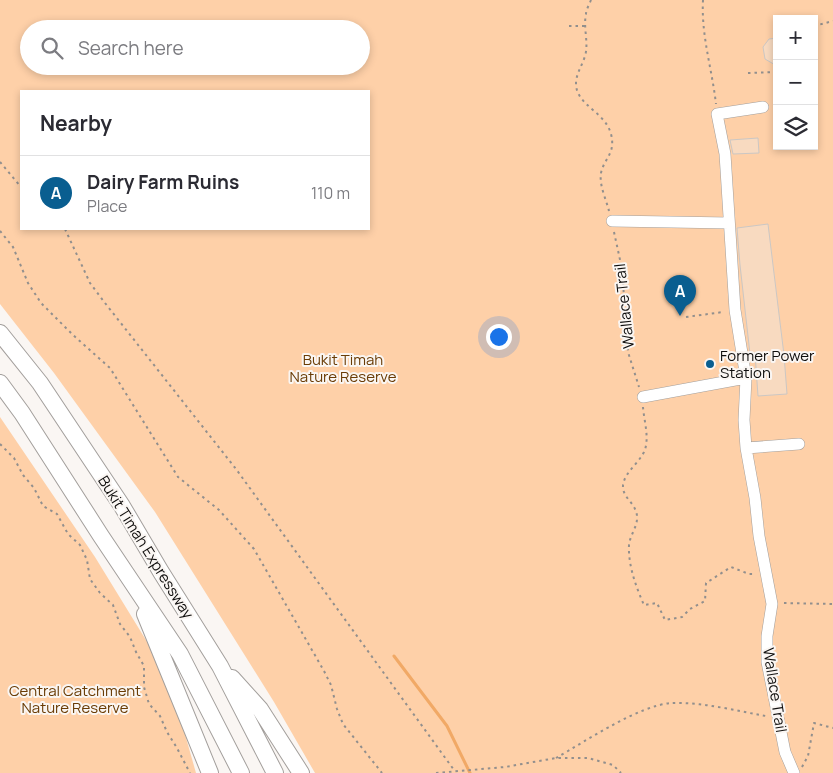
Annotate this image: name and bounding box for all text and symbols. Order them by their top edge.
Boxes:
map controls [773,15,818,150]
button: + [773,15,818,60]
search box [20,20,370,75]
icon: search [38,34,66,62]
text: Search here [78,35,184,61]
button: − [773,60,818,105]
button: layers [773,105,818,150]
text: Nearby [40,109,112,137]
text: Dairy Farm Ruins [87,169,239,195]
text: A [51,182,61,204]
text: 110 m [311,182,350,204]
text: Place [87,195,127,217]
street label: Wallace Trail [609,262,639,350]
pin: A [664,275,696,316]
your location [486,324,512,350]
place label: Former Power Station [720,345,815,383]
park label: Bukit Timah Nature Reserve [290,349,397,387]
marker: Former Power Station [704,358,716,370]
street label: Bukit Timah Expressway [93,471,199,623]
street label: Wallace Trail [758,646,792,734]
park label: Central Catchment Nature Reserve [9,680,141,718]

